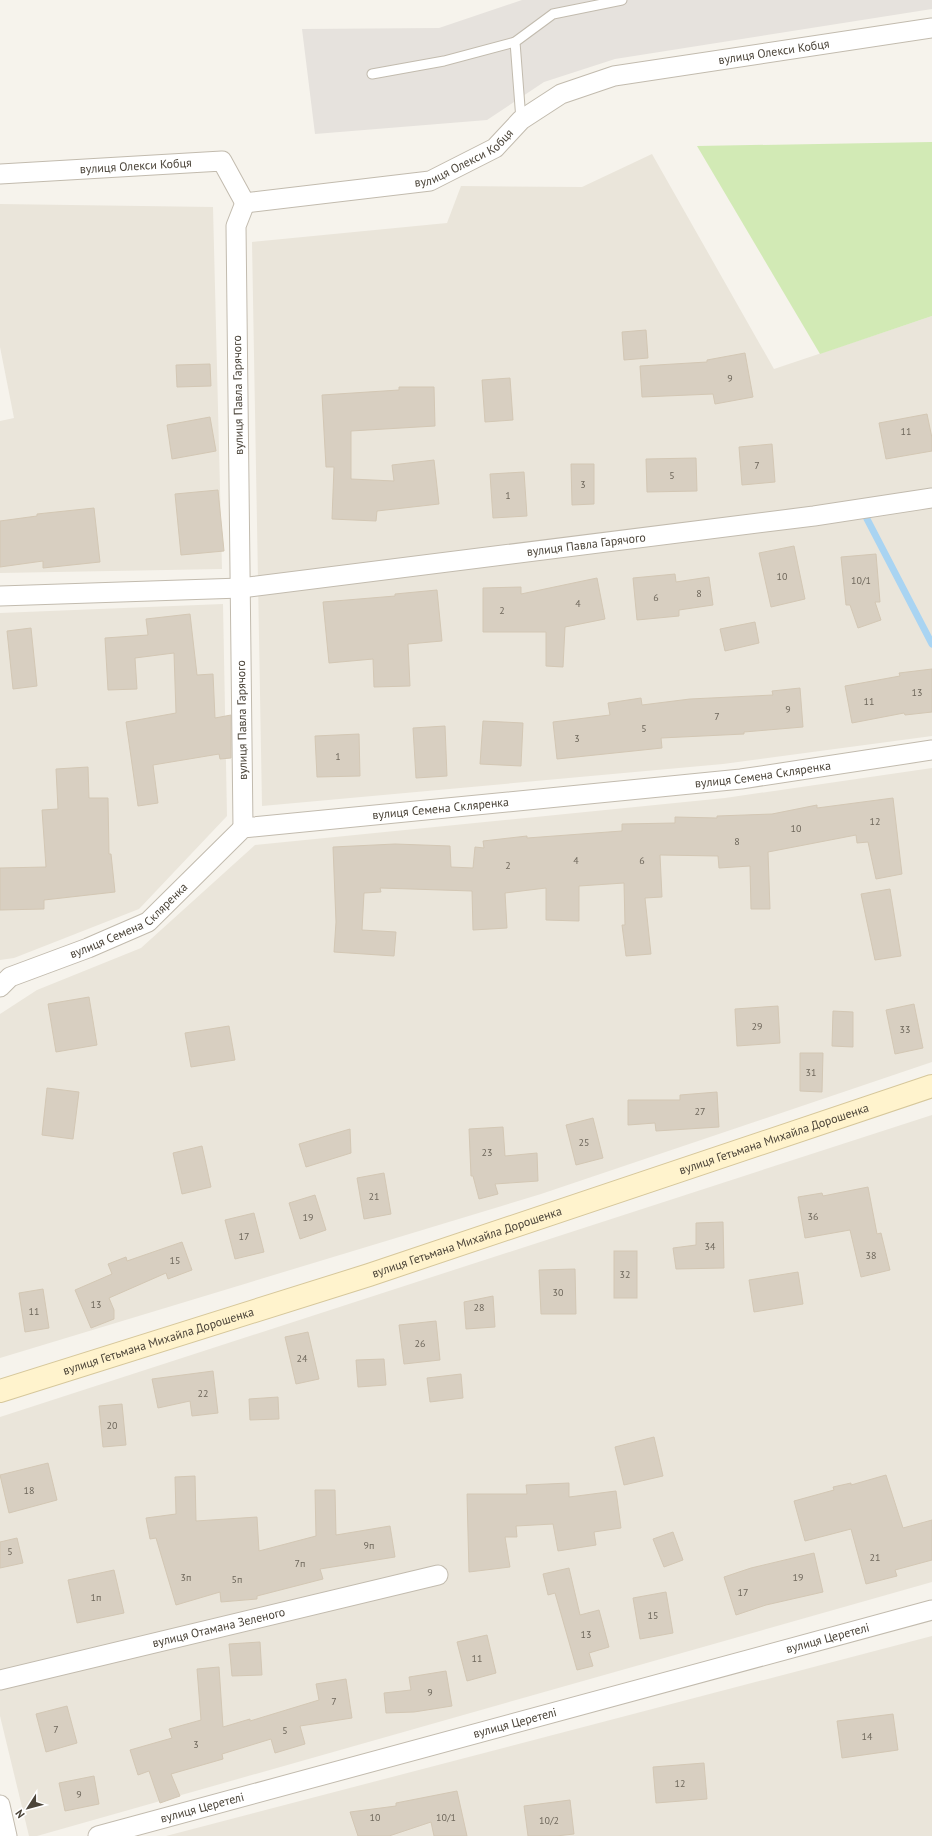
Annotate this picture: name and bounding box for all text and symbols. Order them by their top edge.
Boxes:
street label: вулиця Олекси Кобця [717,36,830,67]
street label: вулиця Олекси Кобця [414,125,516,190]
street label: вулиця Олекси Кобця [79,155,192,176]
street label: вулиця Павла Гарячого [229,335,246,455]
house number: 9 [727,372,733,385]
house number: 11 [901,425,911,438]
house number: 7 [754,459,760,472]
house number: 5 [669,469,675,482]
house number: 3 [580,478,586,491]
house number: 1 [505,489,511,502]
street label: вулиця Павла Гарячого [526,529,646,559]
house number: 10 [777,570,788,583]
house number: 10/1 [851,574,871,587]
house number: 8 [696,587,702,600]
house number: 6 [653,591,659,604]
house number: 4 [575,597,581,610]
house number: 2 [499,604,505,617]
street label: вулиця Павла Гарячого [233,660,250,780]
house number: 13 [912,686,922,699]
house number: 11 [864,695,874,708]
house number: 9 [785,703,791,716]
house number: 7 [714,710,720,723]
house number: 5 [641,722,647,735]
house number: 3 [574,732,580,745]
house number: 1 [335,750,341,763]
street label: вулиця Семена Скляренка [694,757,832,791]
street label: вулиця Семена Скляренка [372,794,510,822]
house number: 12 [870,815,880,828]
house number: 10 [791,822,802,835]
house number: 8 [734,835,740,848]
house number: 4 [573,854,579,867]
house number: 6 [639,854,645,867]
house number: 2 [505,859,511,872]
street label: вулиця Семена Скляренка [67,879,190,961]
house number: 29 [752,1020,762,1033]
house number: 33 [900,1023,910,1036]
house number: 31 [806,1066,816,1079]
street label: вулиця Гетьмана Михайла Дорошенка [677,1100,871,1177]
house number: 27 [695,1105,705,1118]
house number: 25 [579,1136,589,1149]
house number: 23 [482,1146,492,1159]
house number: 21 [369,1190,379,1203]
street label: вулиця Гетьмана Михайла Дорошенка [370,1203,564,1281]
house number: 36 [808,1210,818,1223]
house number: 19 [303,1211,313,1224]
house number: 17 [239,1230,249,1243]
house number: 34 [705,1240,716,1253]
house number: 38 [866,1249,876,1262]
house number: 15 [170,1254,180,1267]
house number: 32 [620,1268,630,1281]
house number: 30 [553,1286,564,1299]
house number: 13 [91,1298,101,1311]
house number: 28 [474,1301,484,1314]
street label: вулиця Гетьмана Михайла Дорошенка [61,1304,256,1378]
house number: 11 [29,1305,39,1318]
house number: 26 [415,1337,425,1350]
house number: 24 [297,1352,308,1365]
house number: 22 [198,1387,208,1400]
house number: 20 [107,1419,118,1432]
house number: 18 [24,1484,34,1497]
house number: 9п [364,1539,374,1552]
house number: 5 [7,1545,13,1558]
house number: 21 [870,1551,880,1564]
house number: 7п [295,1557,305,1570]
house number: 3п [181,1571,191,1584]
house number: 19 [793,1571,803,1584]
house number: 5п [232,1573,242,1586]
house number: 17 [738,1586,748,1599]
house number: 1п [91,1591,101,1604]
street label: вулиця Отамана Зеленого [151,1604,287,1650]
house number: 15 [648,1609,658,1622]
street label: вулиця Церетелі [784,1619,871,1656]
house number: 13 [581,1628,591,1641]
house number: 11 [472,1652,482,1665]
house number: 9 [427,1686,433,1699]
house number: 7 [331,1695,337,1708]
street label: вулиця Церетелі [471,1704,558,1741]
house number: 7 [53,1723,59,1736]
house number: 5 [282,1724,288,1737]
house number: 14 [862,1730,873,1743]
house number: 3 [193,1738,199,1751]
house number: 12 [675,1777,685,1790]
north arrow [8,1788,48,1828]
house number: 9 [76,1788,82,1801]
street label: вулиця Церетелі [159,1789,246,1826]
text: N [12,1807,28,1821]
house number: 10 [370,1811,381,1824]
house number: 10/1 [436,1811,456,1824]
house number: 10/2 [539,1814,559,1827]

